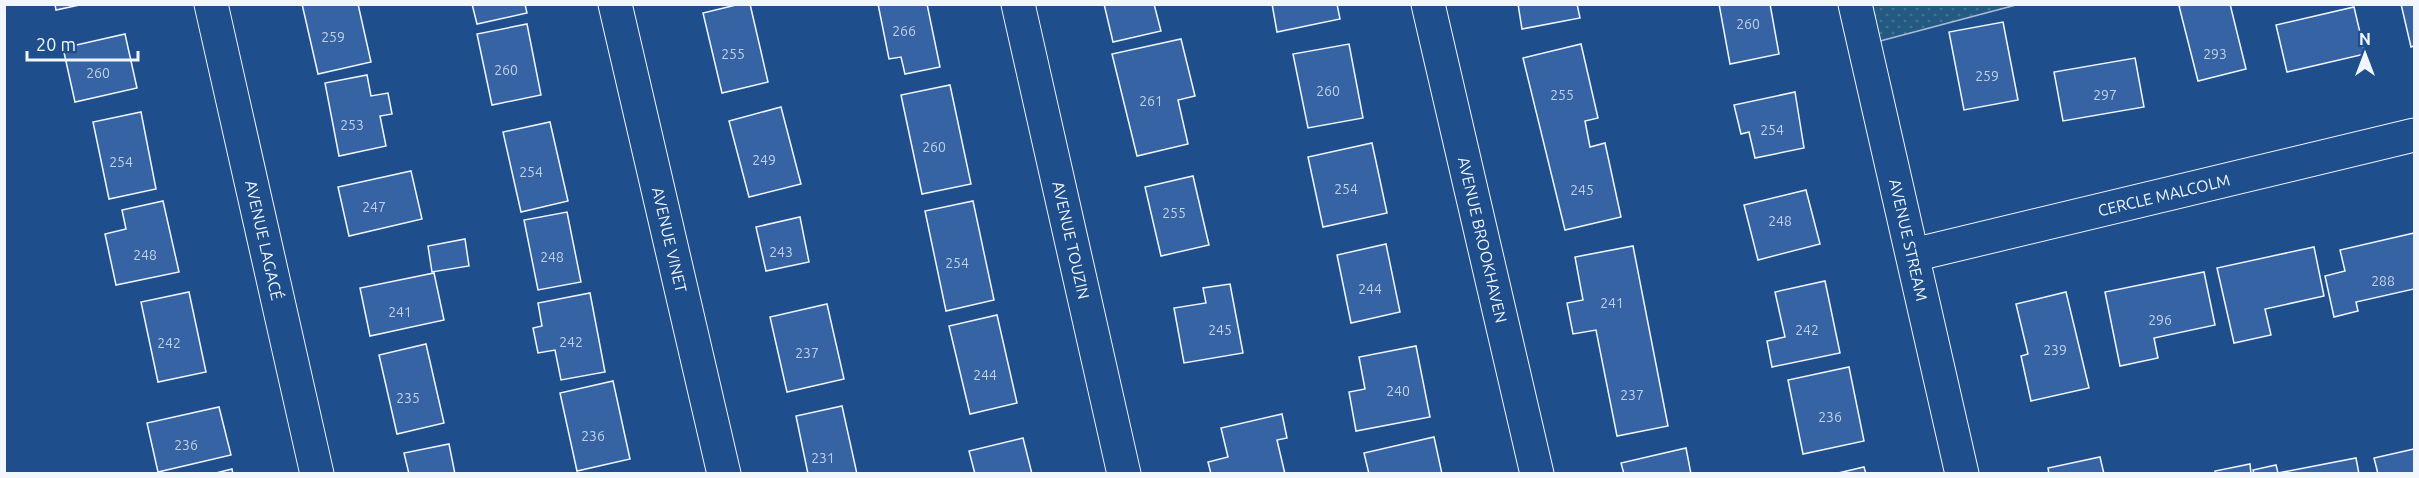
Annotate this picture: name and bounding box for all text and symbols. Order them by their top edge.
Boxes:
house number: 260 [1736,16,1760,32]
house number: 266 [892,23,916,39]
scale bar [27,24,138,62]
north arrow [2335,24,2395,84]
house number: 259 [321,29,345,45]
text: N [2359,30,2371,48]
text: 20 m [36,34,76,54]
house number: 255 [721,46,745,62]
house number: 293 [2203,46,2227,62]
house number: 260 [494,62,518,78]
house number: 260 [86,65,110,81]
house number: 259 [1975,68,1999,84]
house number: 260 [1316,83,1340,99]
house number: 255 [1550,87,1574,103]
house number: 297 [2093,87,2117,103]
house number: 261 [1139,93,1163,109]
house number: 253 [340,117,364,133]
house number: 254 [1760,122,1784,138]
house number: 260 [922,139,946,155]
house number: 249 [752,152,776,168]
house number: 254 [109,154,133,170]
street label: AVENUE BROOKHAVEN [1455,155,1511,324]
house number: 254 [519,164,543,180]
street label: CERCLE MALCOLM [2096,170,2232,219]
street label: AVENUE STREAM [1886,177,1931,303]
street label: AVENUE LAGACÉ [242,178,288,302]
street label: AVENUE TOUZIN [1049,179,1093,301]
house number: 254 [1334,181,1358,197]
house number: 245 [1570,182,1594,198]
street label: AVENUE VINET [649,185,691,294]
house number: 247 [362,199,386,215]
house number: 255 [1162,205,1186,221]
house number: 248 [1768,213,1792,229]
house number: 243 [769,244,793,260]
house number: 248 [133,247,157,263]
house number: 248 [540,249,564,265]
house number: 254 [945,255,969,271]
house number: 288 [2371,273,2395,289]
house number: 244 [1358,281,1382,297]
house number: 241 [1600,295,1624,311]
house number: 241 [388,304,412,320]
house number: 296 [2148,312,2172,328]
house number: 245 [1208,322,1232,338]
house number: 242 [1795,322,1819,338]
house number: 242 [559,334,583,350]
house number: 242 [157,335,181,351]
house number: 239 [2043,342,2067,358]
house number: 237 [795,345,819,361]
house number: 244 [973,367,997,383]
house number: 240 [1386,383,1410,399]
house number: 237 [1620,387,1644,403]
house number: 235 [396,390,420,406]
house number: 236 [1818,409,1842,425]
house number: 236 [581,428,605,444]
house number: 236 [174,437,198,453]
house number: 231 [811,450,835,466]

